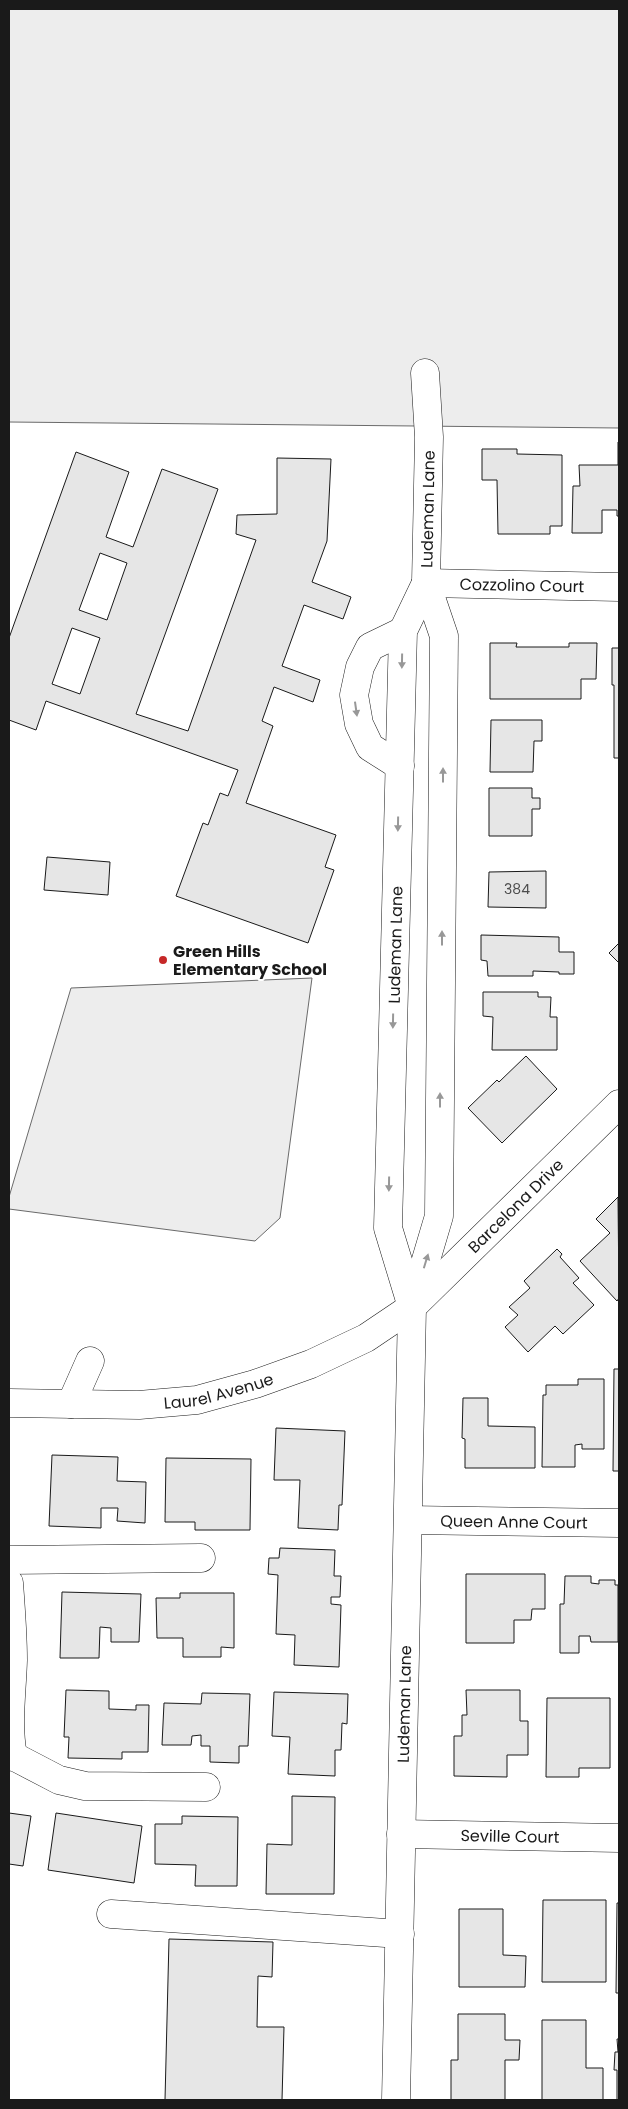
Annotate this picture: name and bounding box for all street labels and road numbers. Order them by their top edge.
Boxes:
street label: Ludeman Lane [415,450,440,568]
street label: Cozzolino Court [459,572,585,598]
street label: Ludeman Lane [382,885,408,1004]
street label: Barcelona Drive [462,1153,568,1258]
street label: Laurel Avenue [163,1367,277,1414]
street label: Queen Anne Court [440,1509,588,1534]
street label: Ludeman Lane [391,1645,417,1763]
street label: Seville Court [460,1824,560,1848]

